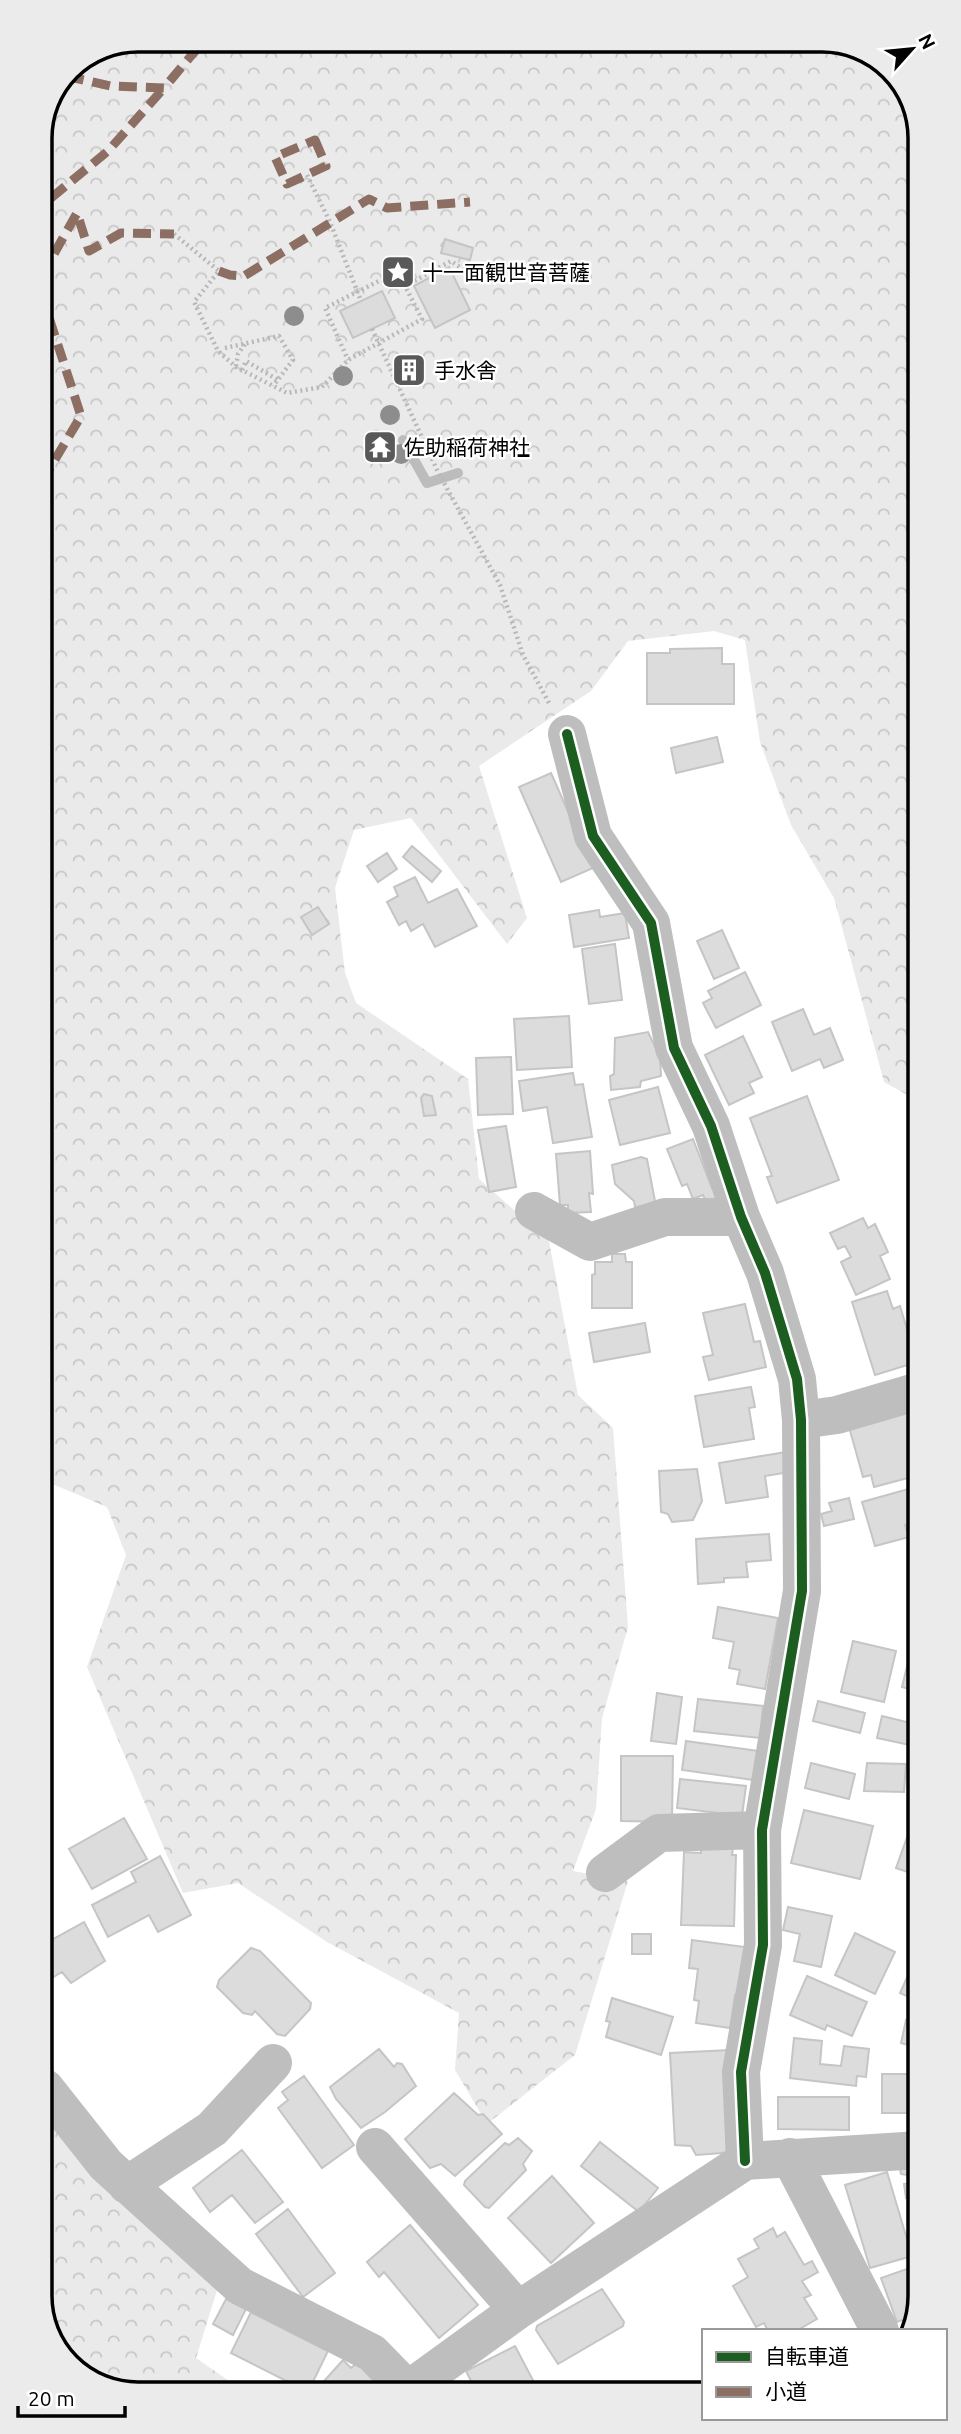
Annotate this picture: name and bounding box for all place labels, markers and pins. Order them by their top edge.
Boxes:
place icon: 十一面観世音菩薩 [379,253,417,291]
place label: 十一面観世音菩薩 [422,260,590,284]
building icon: 手水舎 [390,351,428,389]
place label: 手水舎 [434,358,497,382]
temple icon: 佐助稲荷神社 [361,428,399,466]
place label: 佐助稲荷神社 [404,435,530,459]

